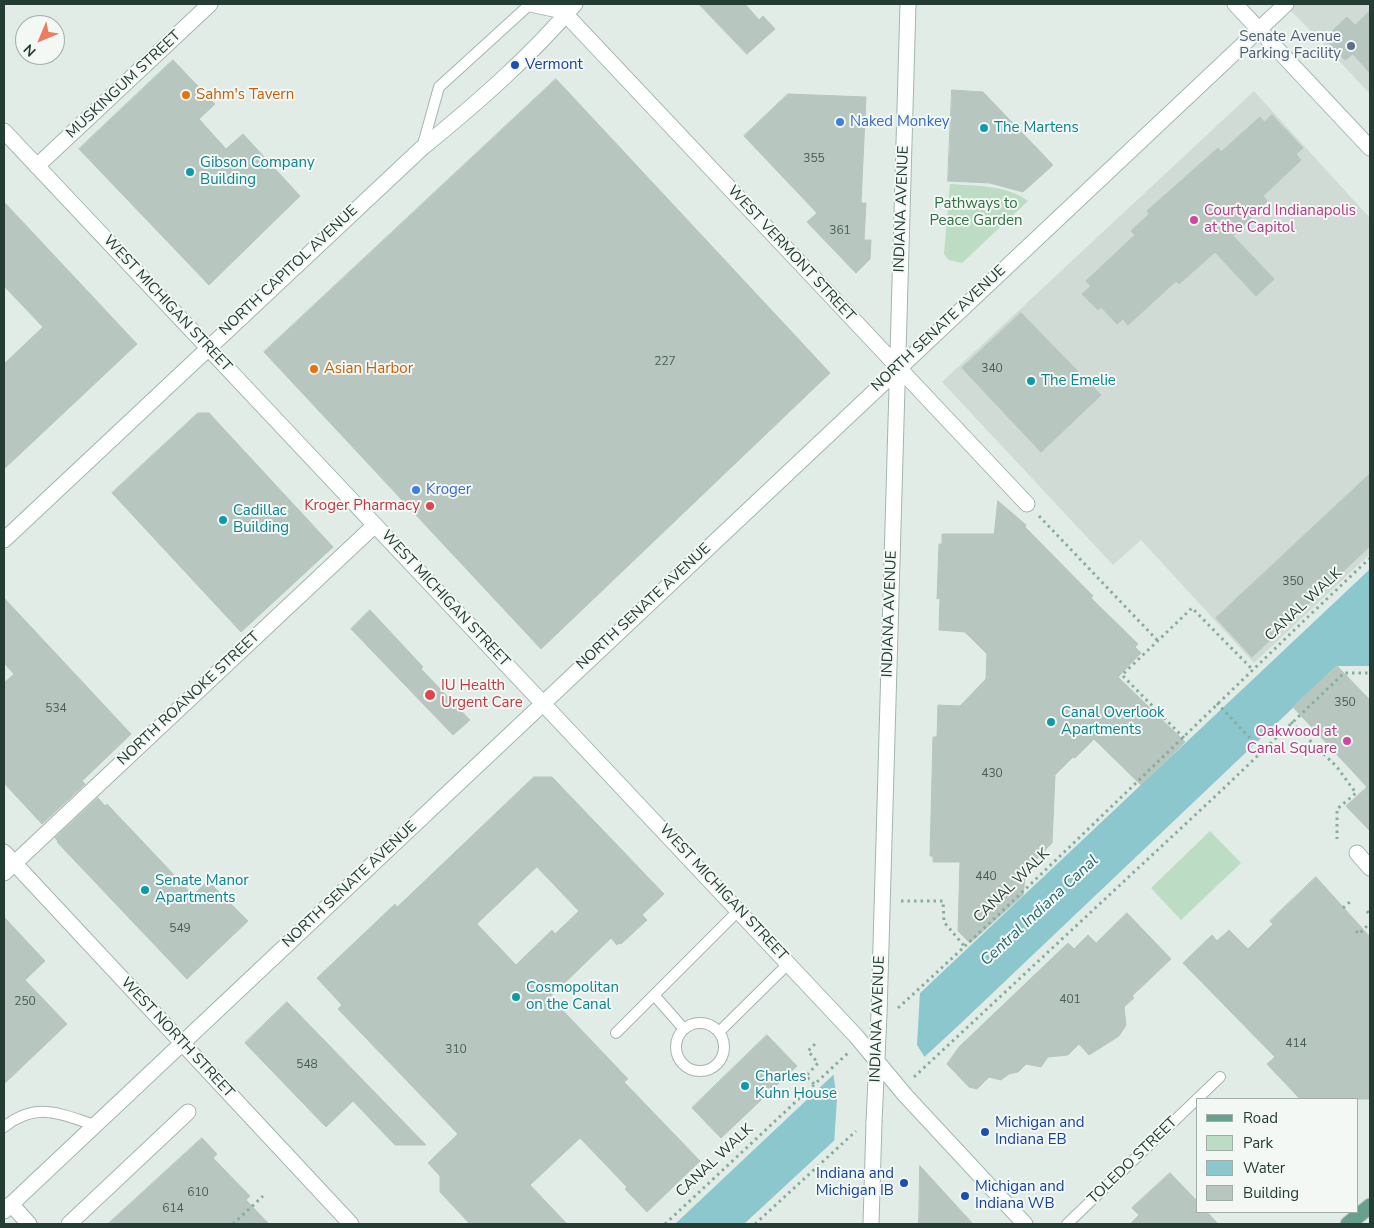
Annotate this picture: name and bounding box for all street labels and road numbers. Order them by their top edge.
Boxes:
street label: MUSKINGUM STREET [63,27,185,143]
street label: INDIANA AVENUE [891,145,913,273]
street label: WEST VERMONT STREET [723,182,859,326]
street label: NORTH CAPITOL AVENUE [216,202,362,340]
street label: WEST MICHIGAN STREET [99,232,235,376]
street label: NORTH SENATE AVENUE [868,262,1010,396]
street label: WEST MICHIGAN STREET [377,527,513,671]
street label: NORTH SENATE AVENUE [573,540,715,674]
street label: INDIANA AVENUE [879,550,901,678]
street label: CANAL WALK [1262,565,1346,645]
street label: NORTH ROANOKE STREET [114,628,264,770]
street label: NORTH SENATE AVENUE [279,818,421,952]
street label: WEST MICHIGAN STREET [655,821,791,965]
street label: CANAL WALK [970,845,1054,927]
street label: INDIANA AVENUE [867,955,889,1083]
street label: WEST NORTH STREET [117,974,237,1102]
street label: TOLEDO STREET [1084,1114,1182,1208]
street label: CANAL WALK [673,1121,757,1201]

